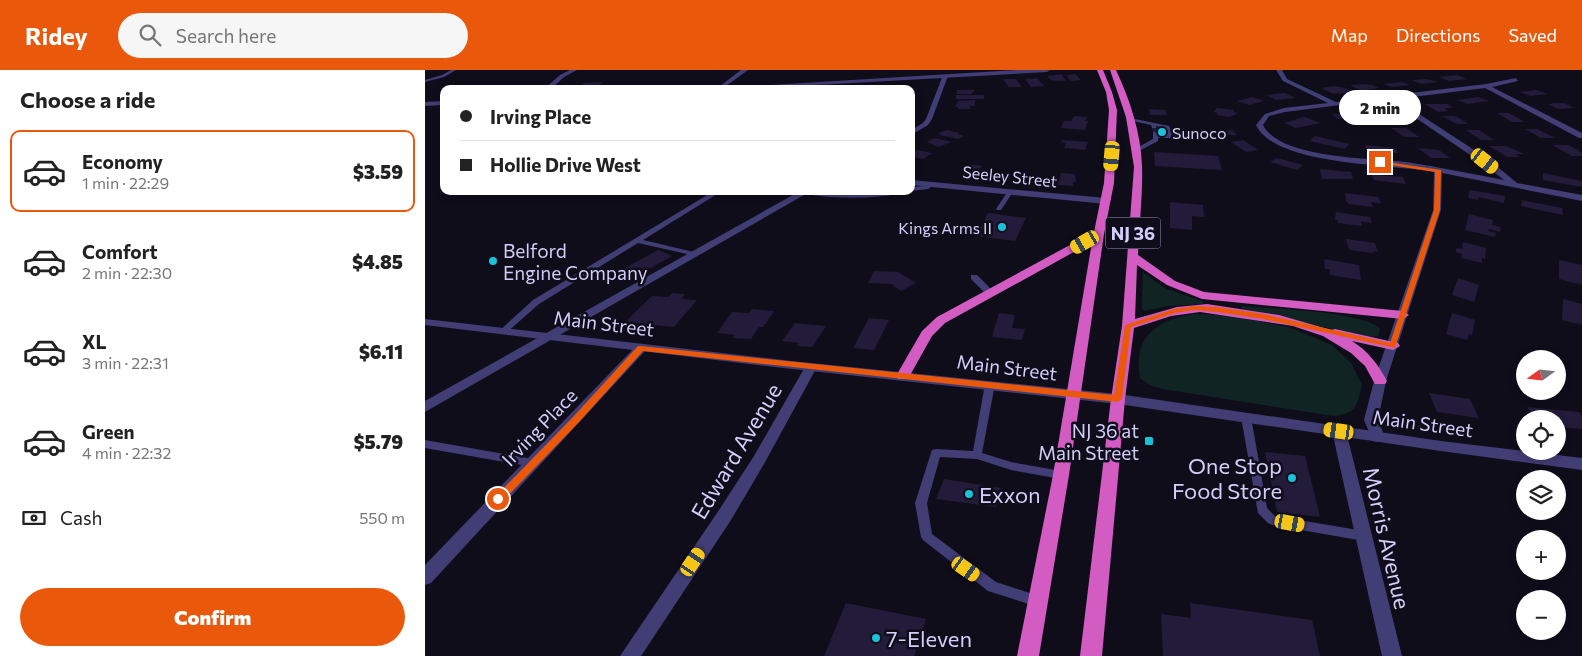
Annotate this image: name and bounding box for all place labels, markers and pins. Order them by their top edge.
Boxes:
place label: Sunoco [1172,123,1227,142]
marker: Sunoco [1156,126,1168,138]
place label: Kings Arms II [898,218,992,237]
marker: Kings Arms II [996,221,1008,233]
place label: Belford Engine Company [503,239,648,284]
marker: Belford Engine Company [487,255,499,267]
place label: NJ 36 at Main Street [1038,419,1139,464]
marker: NJ 36 at Main Street [1143,435,1155,447]
place label: One Stop Food Store [1172,452,1282,504]
marker: One Stop Food Store [1286,472,1298,484]
place label: Exxon [979,481,1041,508]
marker: Exxon [963,488,975,500]
place label: 7-Eleven [886,625,972,652]
marker: 7-Eleven [870,632,882,644]

